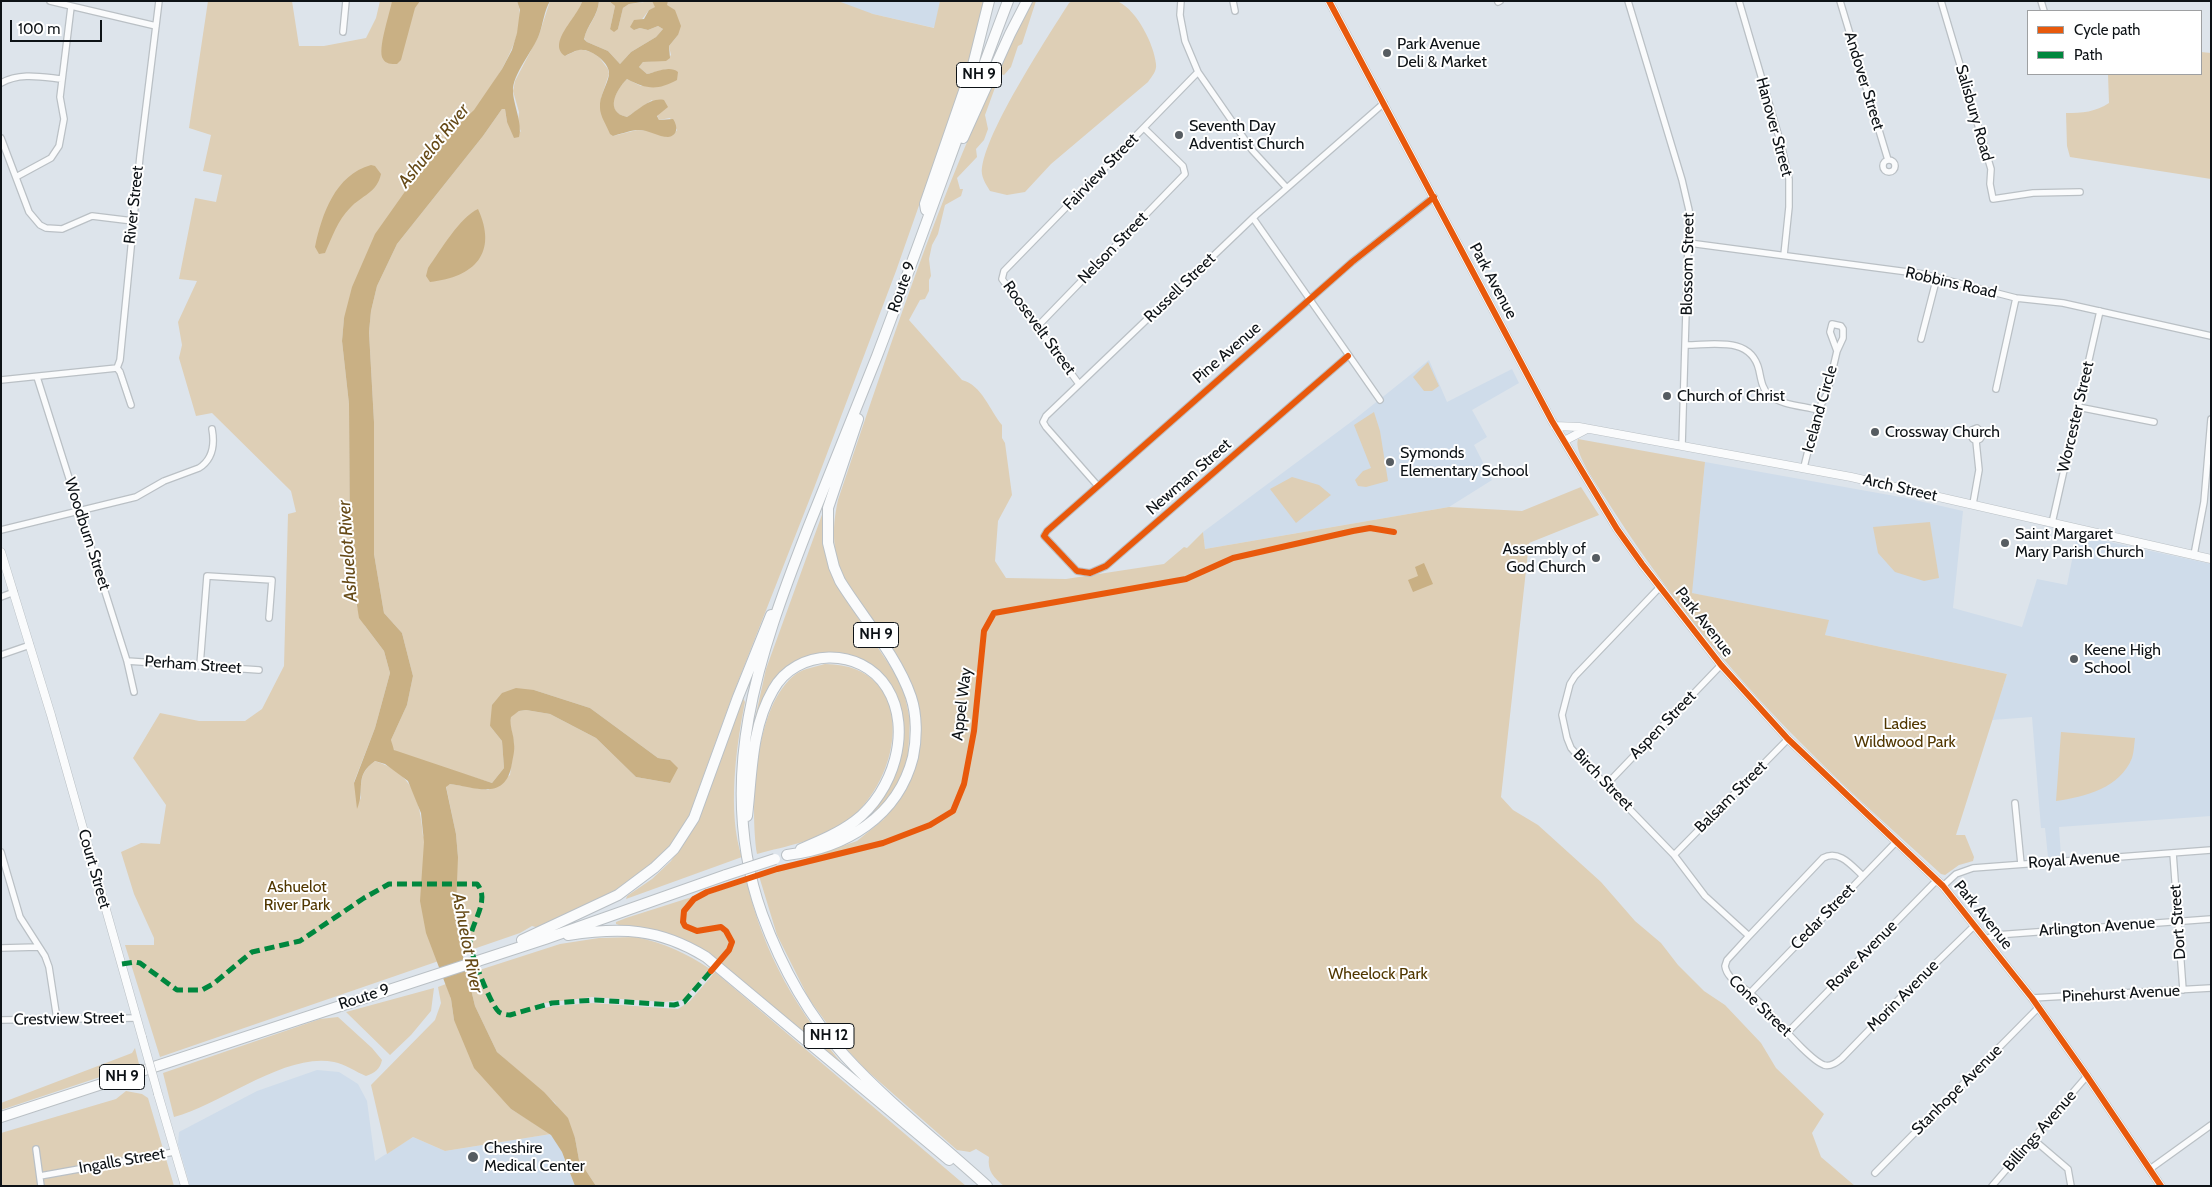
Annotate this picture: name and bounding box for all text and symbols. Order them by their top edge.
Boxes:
scale bar [12,10,105,42]
legend [2027,10,2202,75]
text: 100 m [18,20,60,38]
text: Cycle path [2074,21,2140,39]
street label: Andover Street [1840,29,1888,133]
place label: Park Avenue Deli & Market [1397,34,1487,72]
text: Path [2074,46,2103,64]
marker: Park Avenue Deli & Market [1381,47,1393,59]
road number: NH 9 [956,62,1002,88]
street label: Salisbury Road [1951,63,1997,163]
street label: Hanover Street [1752,75,1796,179]
water label: Ashuelot River [394,100,474,192]
place label: Seventh Day Adventist Church [1189,116,1304,154]
marker: Seventh Day Adventist Church [1173,129,1185,141]
street label: Fairview Street [1060,130,1142,214]
street label: River Street [120,165,148,245]
street label: Nelson Street [1074,208,1152,288]
street label: Blossom Street [1678,212,1698,316]
street label: Park Avenue [1465,240,1521,322]
street label: Russell Street [1140,249,1220,327]
street label: Route 9 [884,259,920,315]
street label: Robbins Road [1903,263,1999,303]
street label: Roosevelt Street [998,277,1080,379]
street label: Pine Avenue [1189,318,1265,388]
street label: Worcester Street [2054,360,2098,474]
street label: Iceland Circle [1798,363,1842,455]
place label: Church of Christ [1677,386,1785,406]
marker: Church of Christ [1661,390,1673,402]
place label: Crossway Church [1885,422,2000,442]
marker: Crossway Church [1869,426,1881,438]
street label: Newman Street [1143,435,1235,519]
place label: Symonds Elementary School [1400,443,1528,481]
marker: Symonds Elementary School [1384,456,1396,468]
street label: Arch Street [1861,470,1939,506]
street label: Woodburn Street [60,475,114,593]
water label: Ashuelot River [334,500,362,602]
place label: Saint Margaret Mary Parish Church [2015,524,2144,562]
marker: Saint Margaret Mary Parish Church [1999,537,2011,549]
place label: Assembly of God Church [1502,539,1586,577]
marker: Assembly of God Church [1590,552,1602,564]
street label: Park Avenue [1671,583,1737,661]
road number: NH 9 [854,622,898,648]
place label: Keene High School [2084,640,2161,678]
street label: Perham Street [144,652,242,678]
marker: Keene High School [2068,653,2080,665]
street label: Appel Way [948,667,976,741]
street label: Aspen Street [1626,687,1700,763]
park label: Ladies Wildwood Park [1854,714,1956,752]
street label: Birch Street [1569,745,1637,815]
street label: Balsam Street [1691,757,1771,837]
street label: Court Street [73,827,115,911]
street label: Royal Avenue [2028,847,2120,873]
park label: Ashuelot River Park [264,877,330,915]
street label: Park Avenue [1949,877,2017,953]
street label: Cedar Street [1787,880,1859,954]
street label: Dort Street [2166,884,2190,960]
water label: Ashuelot River [447,891,487,995]
street label: Arlington Avenue [2038,913,2156,941]
street label: Rowe Avenue [1823,917,1901,995]
street label: Morin Avenue [1863,956,1943,1036]
park label: Wheelock Park [1328,964,1428,984]
street label: Cone Street [1724,971,1796,1041]
street label: Route 9 [336,980,392,1014]
street label: Pinehurst Avenue [2062,981,2180,1007]
street label: Crestview Street [14,1008,124,1030]
road number: NH 12 [804,1024,854,1048]
street label: Stanhope Avenue [1908,1041,2006,1139]
road number: NH 9 [100,1064,144,1090]
street label: Billings Avenue [1999,1086,2081,1176]
place label: Cheshire Medical Center [484,1138,585,1176]
street label: Ingalls Street [77,1144,167,1178]
marker: Cheshire Medical Center [466,1150,480,1164]

